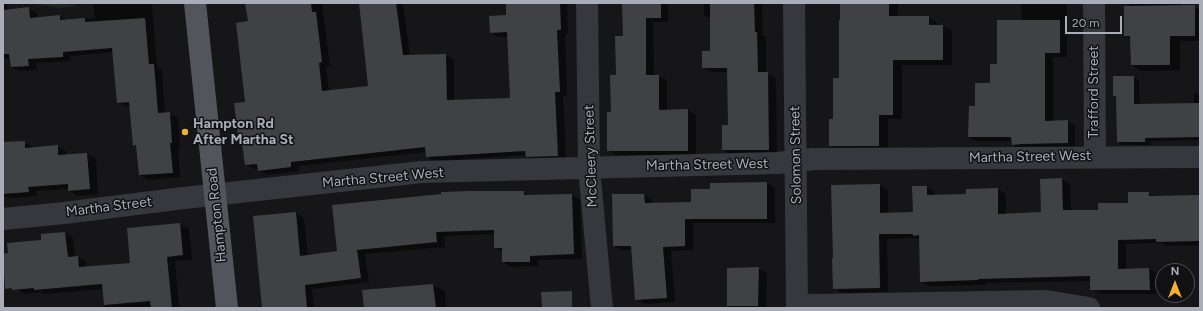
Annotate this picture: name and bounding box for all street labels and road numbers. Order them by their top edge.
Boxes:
street label: Trafford Street [1086,46,1102,138]
street label: McCleery Street [581,104,601,208]
street label: Solomon Street [787,106,805,204]
street label: Martha Street West [969,148,1091,166]
street label: Martha Street West [646,156,768,174]
street label: Martha Street West [321,164,445,192]
street label: Hampton Road [204,167,230,263]
street label: Martha Street [65,193,153,221]

